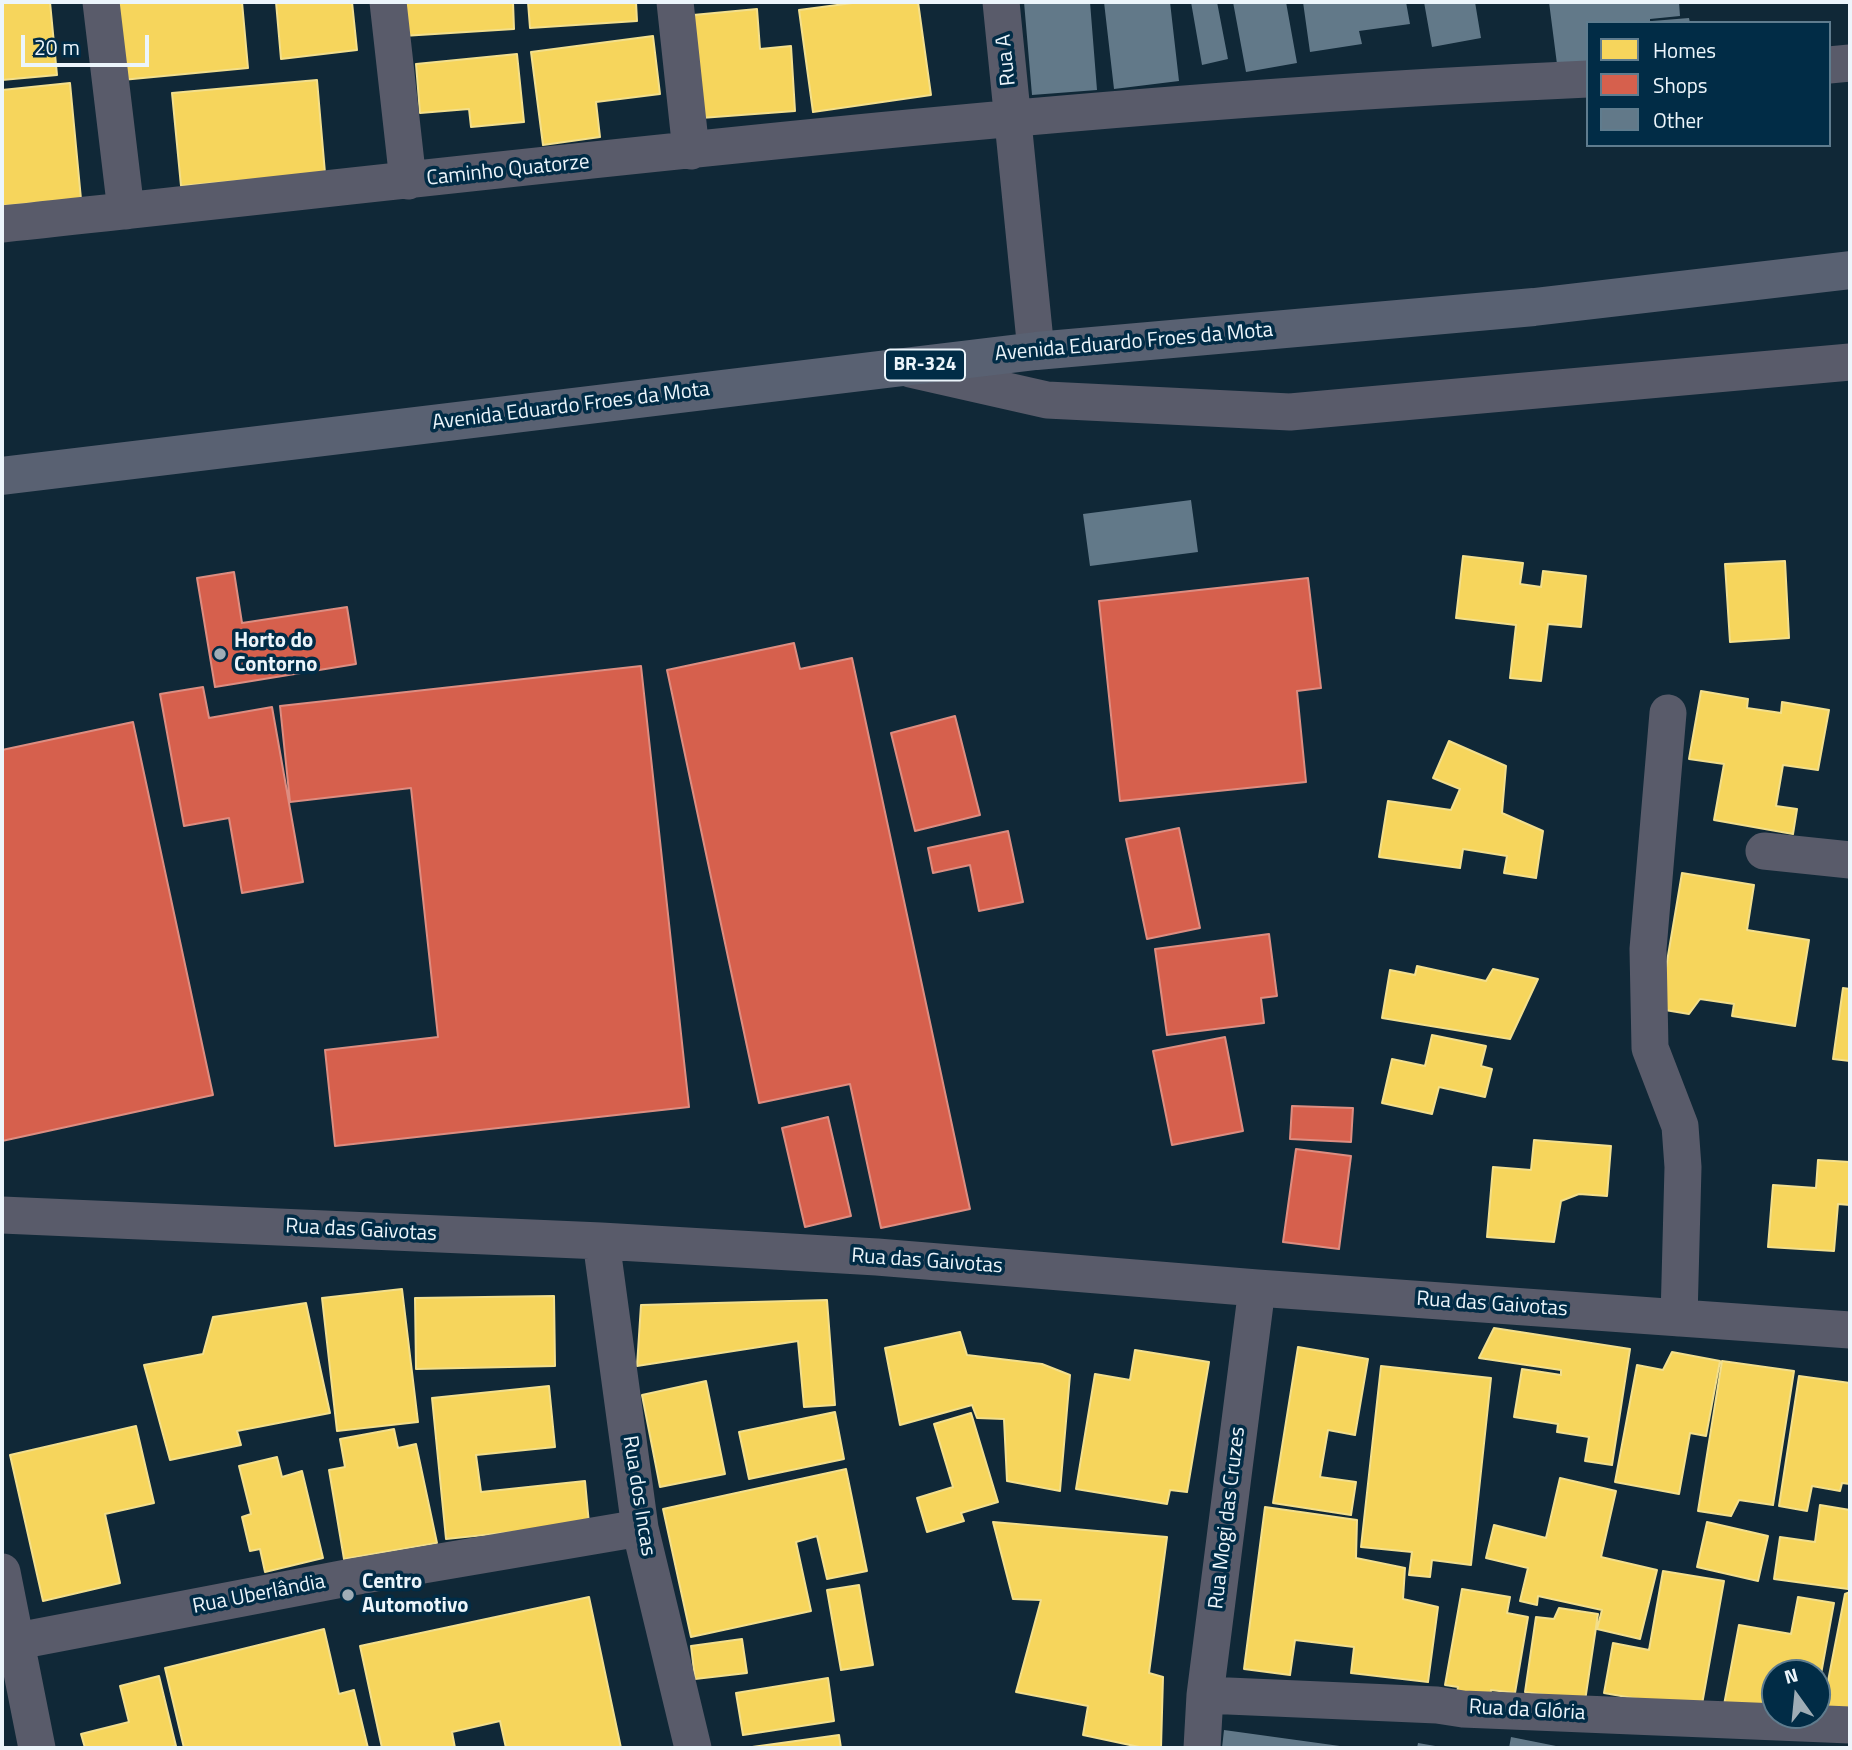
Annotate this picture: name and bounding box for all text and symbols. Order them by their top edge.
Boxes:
scale bar [24,21,152,65]
legend [1586,21,1831,147]
text: 20 m [34,31,80,63]
street label: Rua A [992,33,1022,87]
text: Homes [1653,34,1716,66]
text: Shops [1653,69,1708,101]
text: Other [1653,104,1703,136]
street label: Caminho Quatorze [425,150,591,192]
street label: Avenida Eduardo Froes da Mota [994,318,1274,368]
road number: BR-324 [885,350,965,380]
street label: Avenida Eduardo Froes da Mota [431,377,711,437]
place label: Horto do Contorno [234,629,317,679]
marker: Horto do Contorno [212,646,228,662]
street label: Rua das Gaivotas [285,1214,437,1248]
street label: Rua das Gaivotas [850,1244,1004,1280]
street label: Rua das Gaivotas [1415,1287,1569,1323]
street label: Rua Mogi das Cruzes [1204,1425,1252,1611]
street label: Rua dos Incas [616,1434,660,1558]
street label: Rua Uberlândia [191,1570,327,1620]
place label: Centro Automotivo [362,1570,468,1620]
marker: Centro Automotivo [340,1587,356,1603]
north arrow [1761,1659,1831,1729]
text: N [1781,1659,1801,1691]
street label: Rua da Glória [1468,1695,1586,1727]

